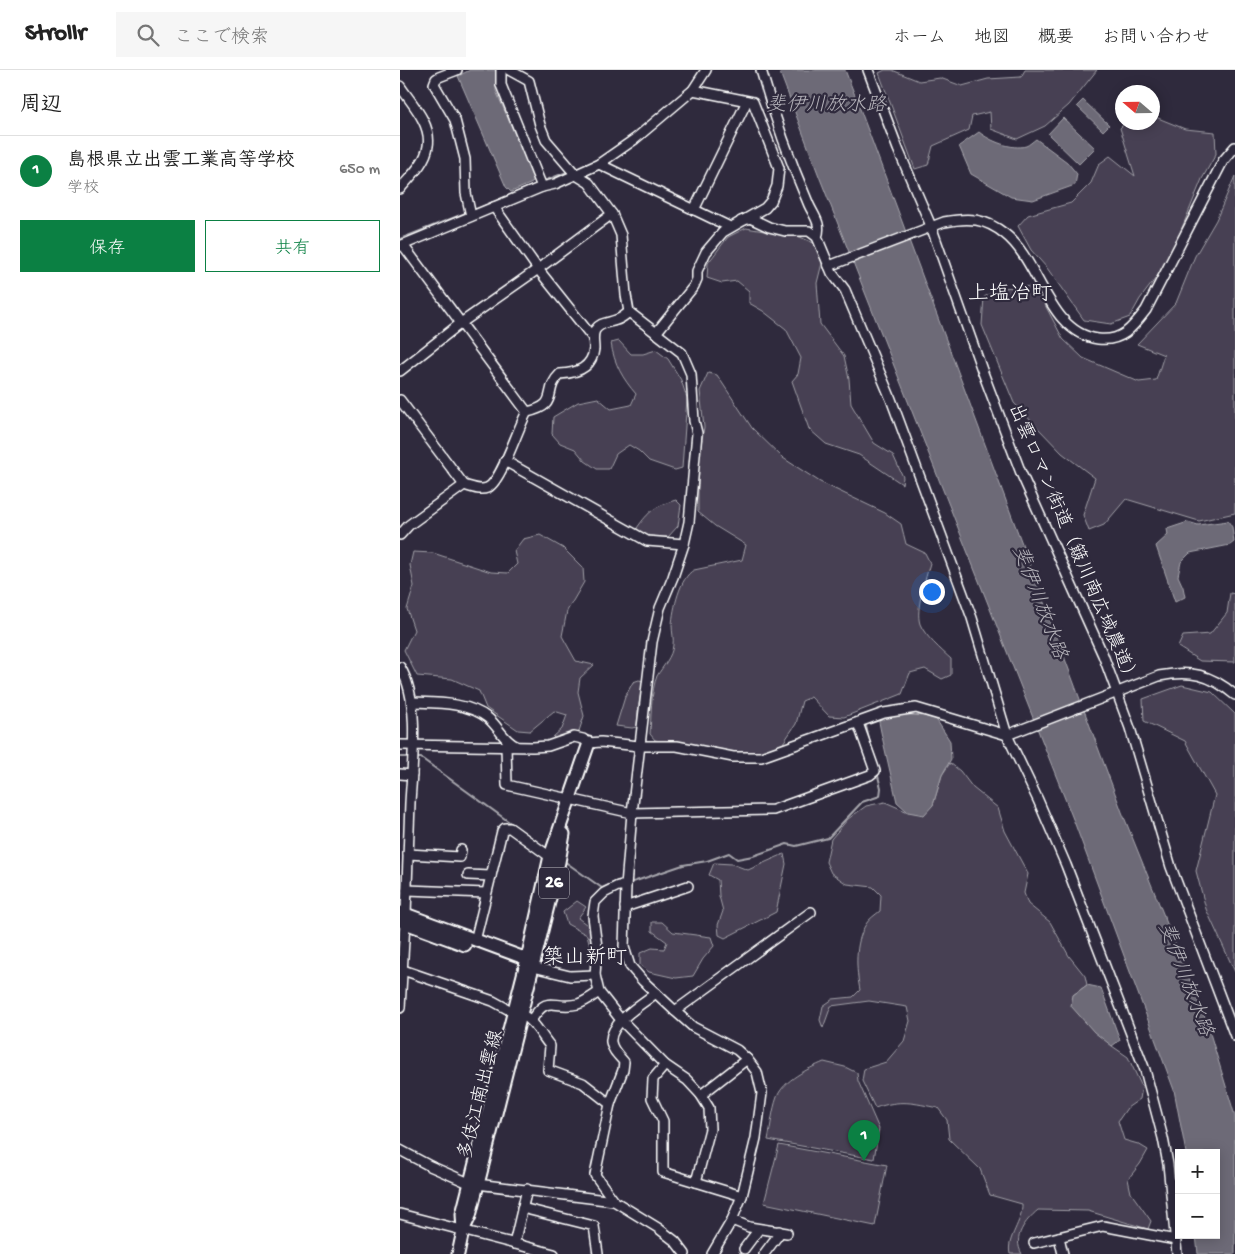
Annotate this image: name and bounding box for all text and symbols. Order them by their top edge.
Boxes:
search box [116,12,466,57]
text: Strollr [25,20,86,49]
icon: search [134,21,162,49]
text: ここで検索 [174,27,269,50]
text: ホーム [893,28,946,49]
text: 地図 [974,28,1010,49]
text: 概要 [1038,28,1074,49]
text: お問い合わせ [1102,28,1210,49]
north arrow [1115,85,1160,130]
water label: 斐伊川放水路 [766,93,887,118]
text: 周辺 [20,94,62,119]
text: 島根県立出雲工業高等学校 [67,150,295,173]
text: 1 [33,161,39,180]
text: 650 m [339,161,380,180]
text: 学校 [67,180,99,199]
button: 保存 [20,220,195,272]
button: 共有 [205,220,380,272]
district label: 上塩冶町 [968,282,1052,308]
street label: 出雲ロマン街道（簸川南広域農道） [1002,400,1143,689]
water label: 斐伊川放水路 [1006,542,1072,664]
your location [919,579,945,605]
road number: 26 [539,868,569,898]
water label: 斐伊川放水路 [1152,919,1218,1041]
district label: 築山新町 [543,945,627,972]
street label: 多伎江南出雲線 [454,1027,509,1162]
pin: 1 [848,1120,880,1161]
map controls [1175,1149,1220,1239]
button: + [1175,1149,1220,1194]
button: − [1175,1194,1220,1239]

